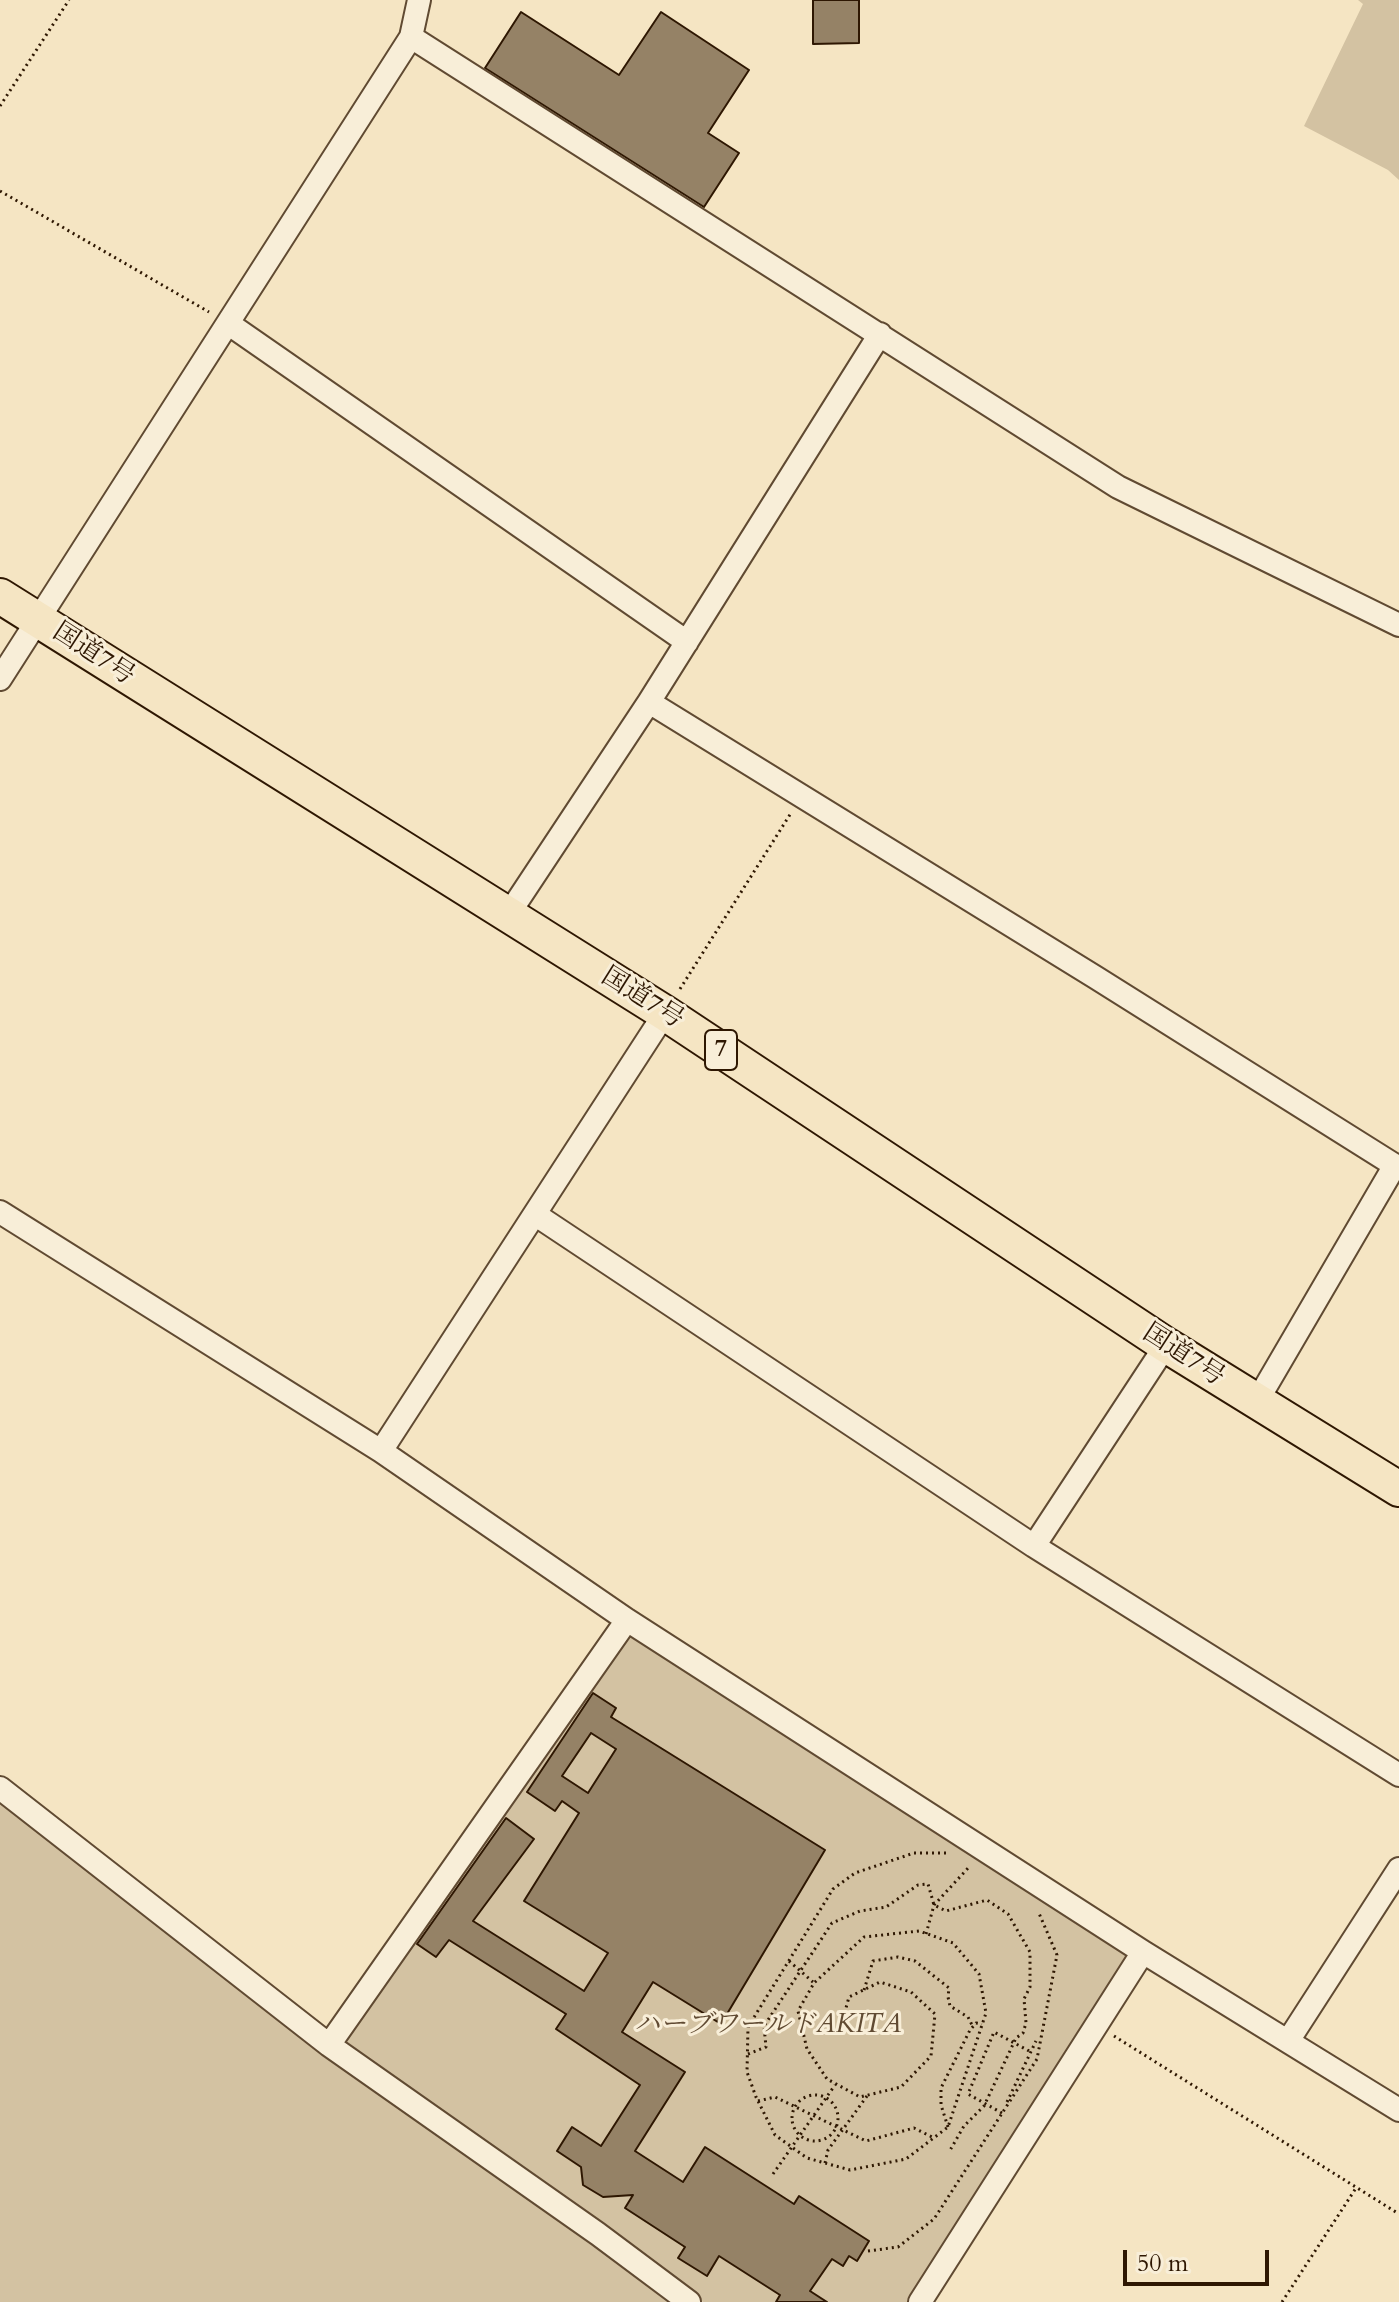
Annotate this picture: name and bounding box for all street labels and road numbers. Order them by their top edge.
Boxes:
street label: 国道7号 [46,617,140,693]
street label: 国道7号 [595,962,689,1036]
road number: 7 [705,1030,737,1070]
street label: 国道7号 [1136,1318,1230,1394]

